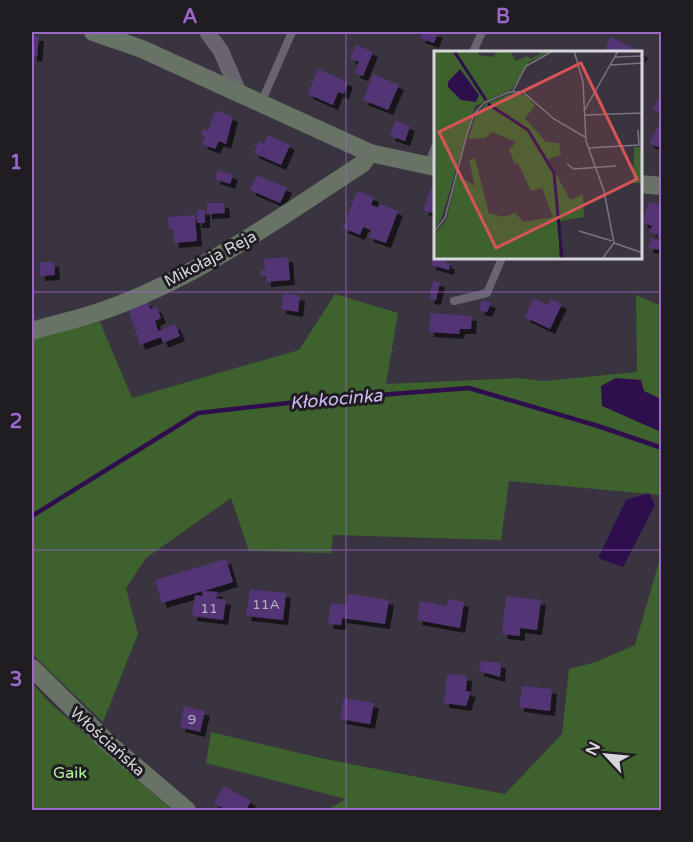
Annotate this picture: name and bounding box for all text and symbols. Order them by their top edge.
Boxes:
text: A [183,5,198,29]
text: B [496,5,510,29]
inset map [434,51,642,260]
text: 1 [10,151,22,175]
street label: Mikołaja Reja [161,226,260,292]
water label: Kłokocinka [289,384,384,414]
text: 2 [10,410,22,434]
house number: 11A [252,596,280,613]
house number: 11 [200,600,218,617]
text: 3 [10,668,22,692]
street label: Włościańska [66,703,149,781]
house number: 9 [188,711,196,728]
north arrow [576,725,636,785]
text: N [582,739,605,759]
park label: Gaik [53,763,87,783]

